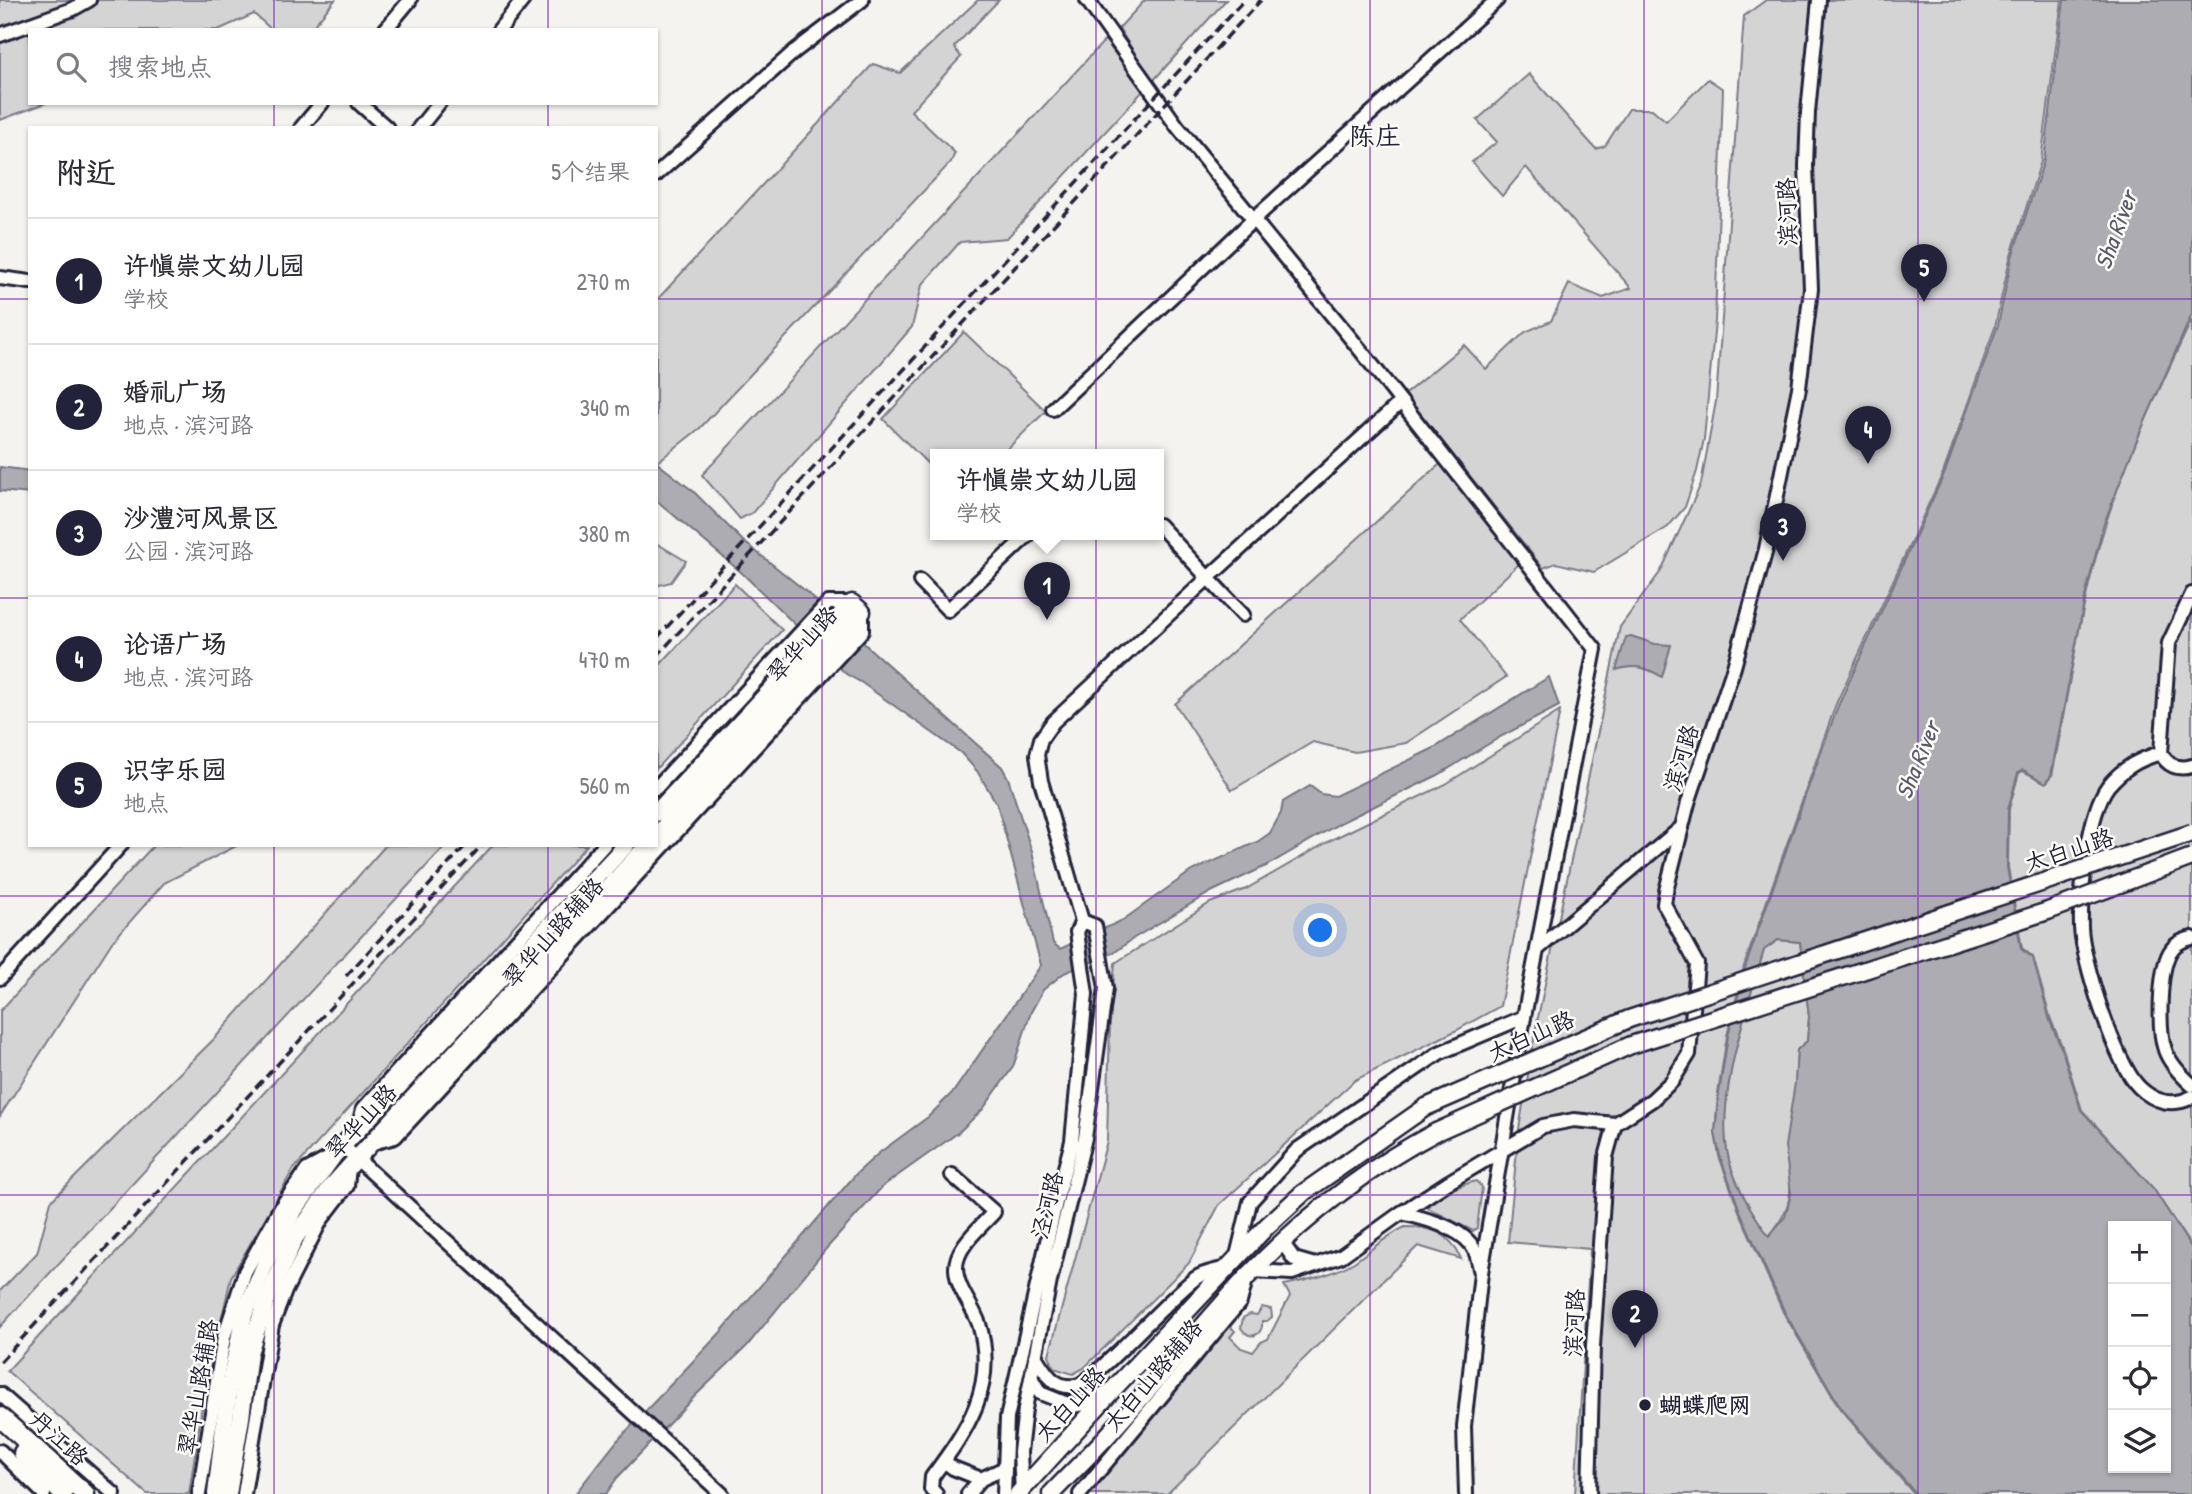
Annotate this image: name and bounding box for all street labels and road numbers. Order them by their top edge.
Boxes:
street label: 滨河路 [1770,177,1803,247]
street label: 翠华山路 [759,599,844,688]
street label: 滨河路 [1656,720,1705,795]
street label: 太白山路 [2020,821,2117,878]
street label: 翠华山路辅路 [495,870,610,993]
street label: 太白山路 [1482,1003,1579,1068]
street label: 翠华山路 [318,1076,403,1165]
street label: 泾河路 [1023,1168,1070,1242]
street label: 滨河路 [1556,1288,1591,1358]
street label: 太白山路辅路 [1096,1312,1209,1437]
street label: 翠华山路辅路 [170,1316,225,1458]
street label: 太白山路 [1027,1359,1112,1448]
street label: 丹江路 [23,1403,95,1472]

